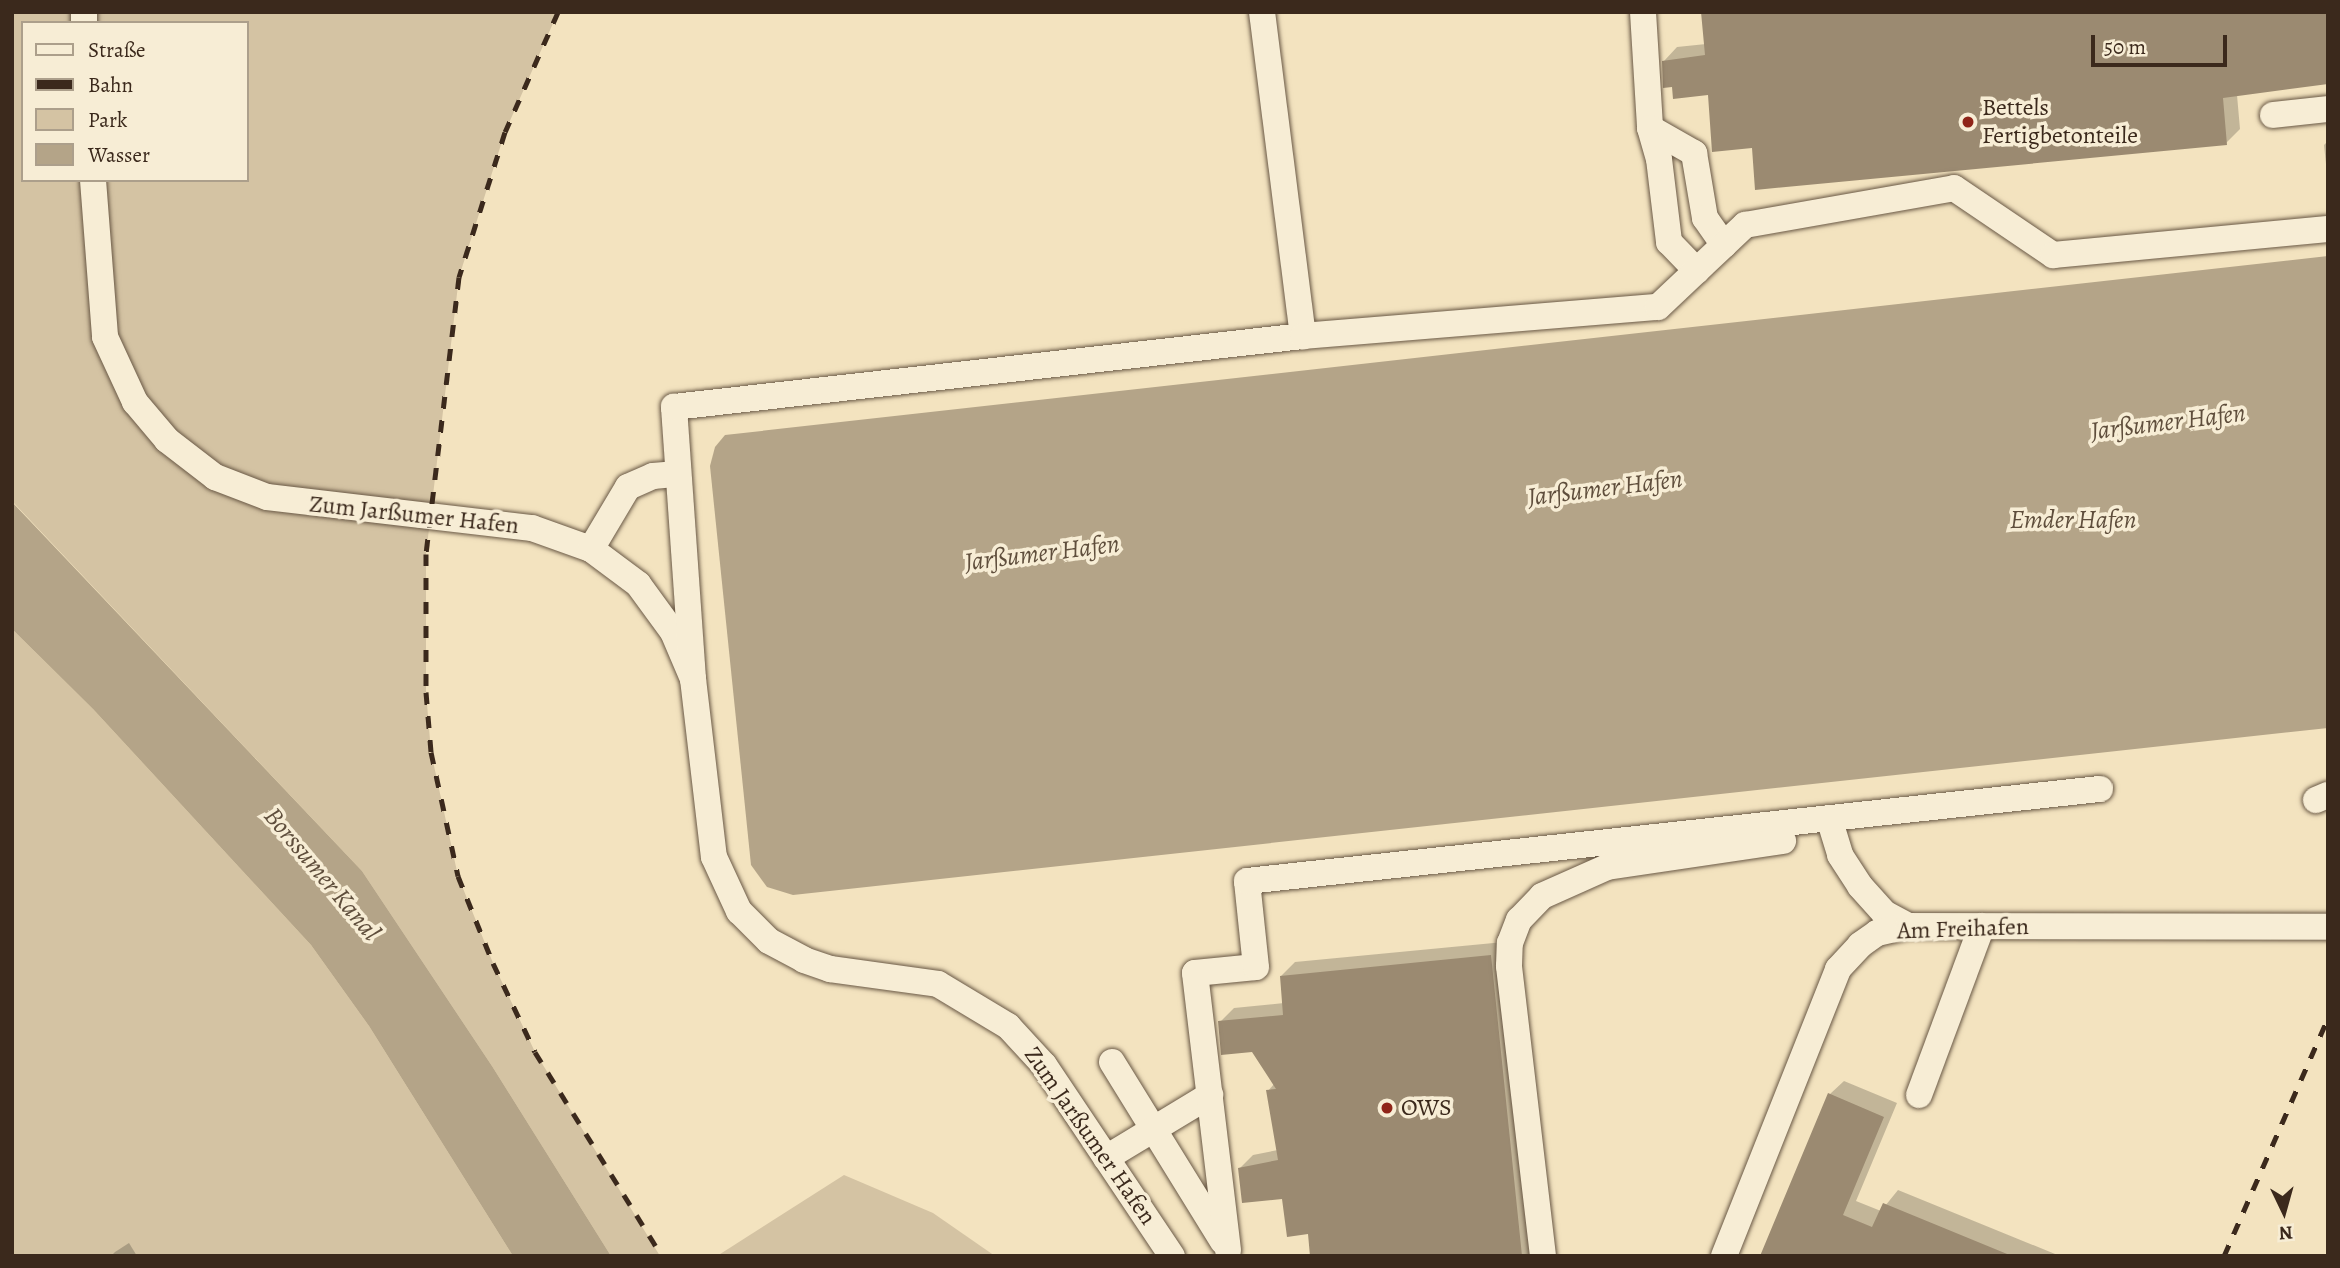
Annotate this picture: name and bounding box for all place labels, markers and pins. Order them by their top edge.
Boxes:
place label: Bettels Fertigbetonteile [1982,94,2138,150]
marker: Bettels Fertigbetonteile [1960,114,1976,130]
place label: OWS [1401,1094,1452,1122]
marker: OWS [1379,1100,1395,1116]

